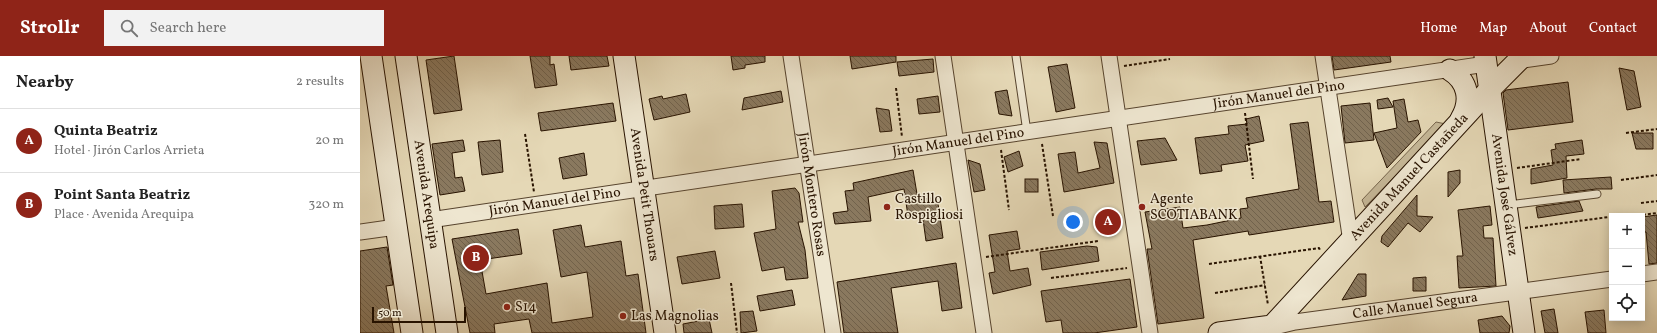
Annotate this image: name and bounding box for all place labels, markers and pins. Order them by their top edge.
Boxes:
place label: Castillo Rospigliosi [895,190,963,225]
place label: Agente SCOTIABANK [1150,190,1238,225]
marker: Castillo Rospigliosi [882,202,892,212]
marker: Agente SCOTIABANK [1137,202,1147,212]
pin: A [1095,207,1121,237]
pin: B [463,243,489,273]
place label: S14 [515,298,537,317]
marker: S14 [502,302,512,312]
place label: Las Magnolias [631,307,719,326]
marker: Las Magnolias [618,311,628,321]

